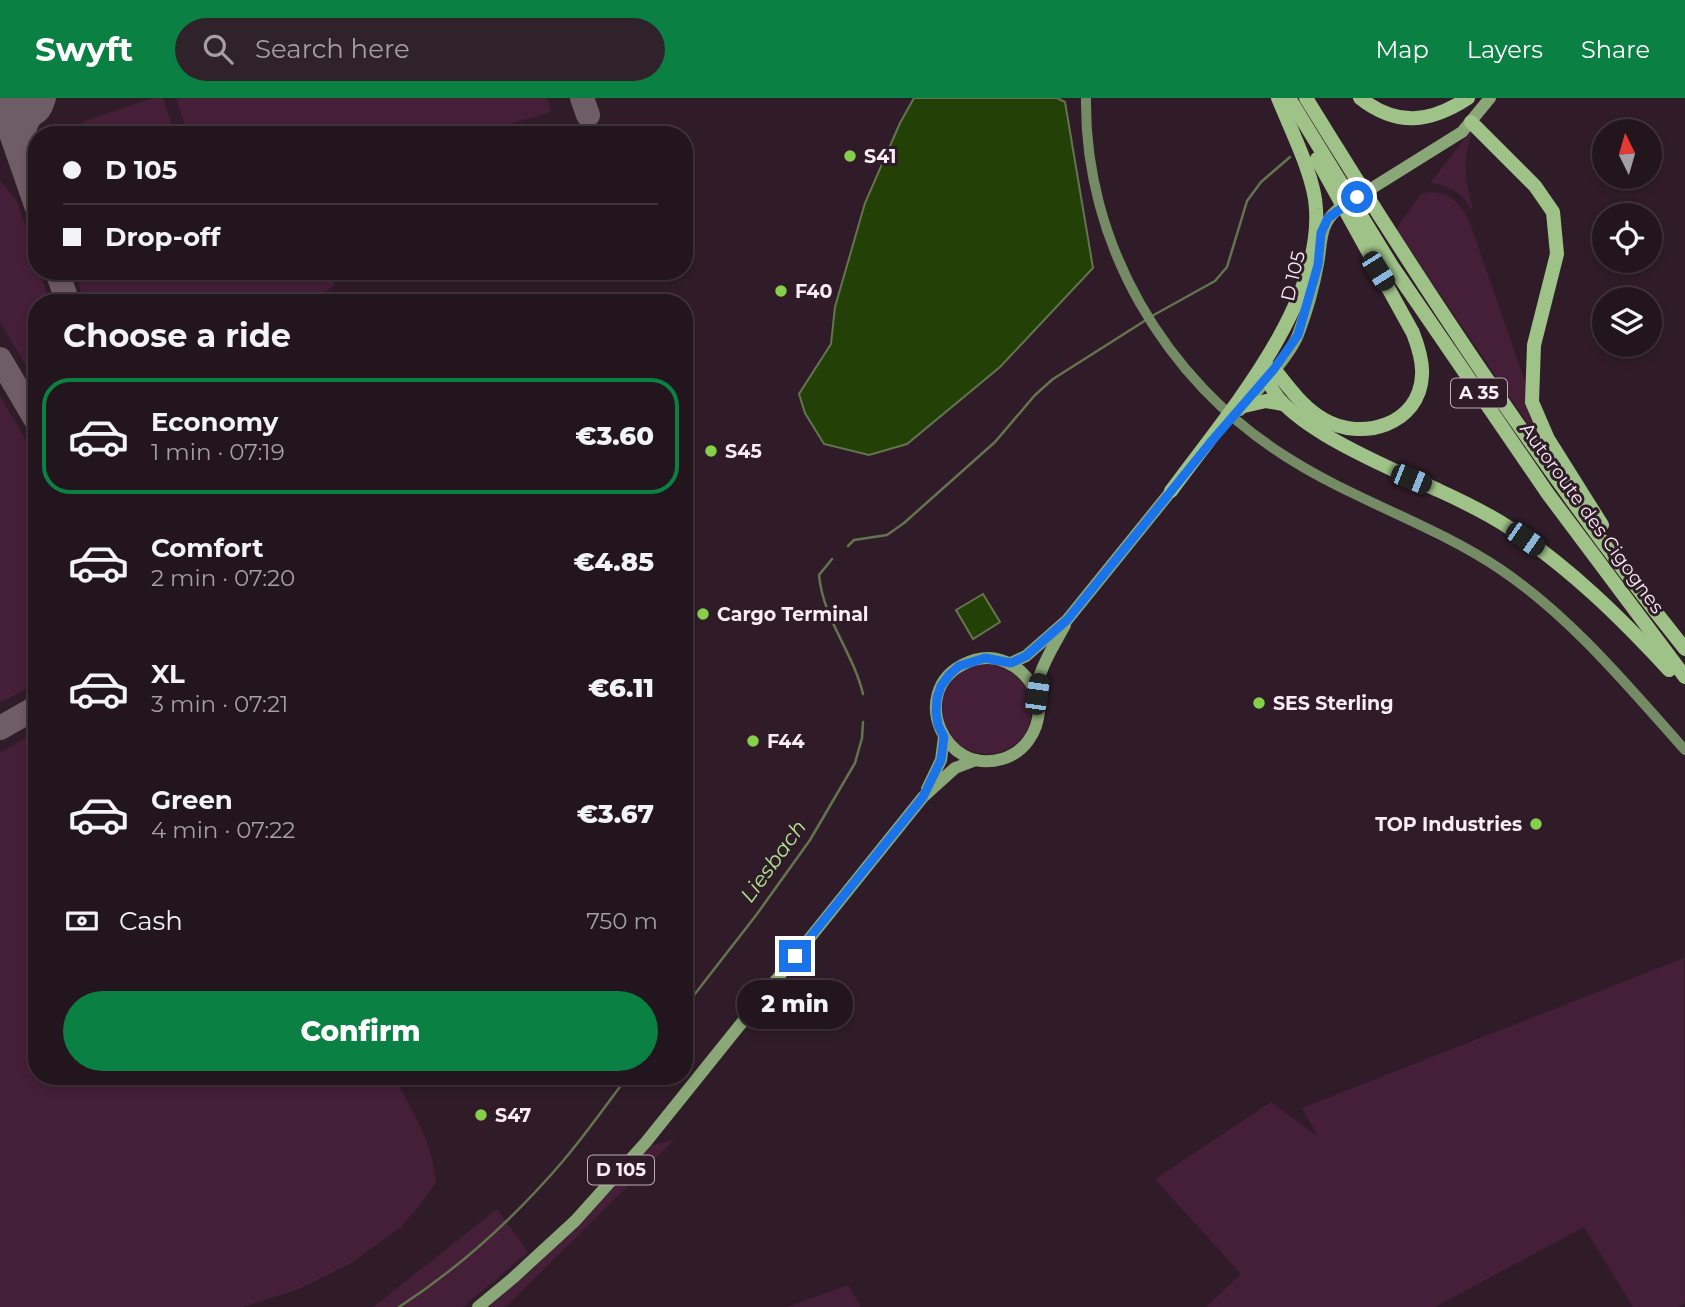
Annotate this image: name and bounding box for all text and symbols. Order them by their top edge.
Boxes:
search box [175,18,665,81]
text: Swyft [35,29,133,69]
icon: search [199,30,237,68]
text: Search here [255,33,410,65]
text: Map [1375,35,1429,64]
text: Layers [1467,35,1543,64]
text: Share [1581,35,1650,64]
north arrow [1592,119,1662,189]
map controls [1592,119,1662,357]
place label: S41 [864,145,896,168]
marker: S41 [842,148,858,164]
text: D 105 [105,154,177,186]
route start [1341,181,1373,213]
button: locate [1592,203,1662,273]
text: Drop-off [105,221,220,253]
street label: D 105 [1276,248,1310,303]
car [1358,248,1399,294]
place label: F40 [795,280,832,303]
marker: F40 [773,283,789,299]
button: layers [1592,287,1662,357]
text: Choose a ride [63,316,291,355]
road number: A 35 [1451,379,1507,408]
icon: car [67,405,130,468]
text: Economy [151,406,278,438]
street label: Autoroute des Cigognes [1515,418,1669,618]
text: €3.60 [575,420,654,452]
text: 1 min · 07:19 [151,438,285,466]
place label: S45 [725,440,762,463]
marker: S45 [703,443,719,459]
car [1388,461,1435,497]
car [1502,518,1549,560]
icon: car [67,531,130,594]
text: Comfort [151,532,263,564]
text: €4.85 [573,546,654,578]
text: 2 min · 07:20 [151,564,295,592]
place label: Cargo Terminal [717,603,869,626]
marker: Cargo Terminal [695,606,711,622]
icon: car [67,657,130,720]
text: XL [151,658,185,690]
text: €6.11 [588,672,654,704]
car [1024,672,1051,716]
text: 3 min · 07:21 [151,690,288,718]
place label: SES Sterling [1273,692,1394,715]
marker: SES Sterling [1251,695,1267,711]
place label: F44 [767,730,805,753]
marker: F44 [745,733,761,749]
icon: car [67,783,130,846]
text: Green [151,784,233,816]
text: €3.67 [577,798,654,830]
place label: TOP Industries [1375,813,1522,836]
water label: Liesbach [735,815,811,907]
text: 4 min · 07:22 [151,816,295,844]
marker: TOP Industries [1528,816,1544,832]
icon: cash [63,902,101,940]
text: Cash [119,905,183,937]
text: 750 m [586,907,658,935]
route end [779,940,811,972]
callout: 2 min [737,980,853,1029]
text: 2 min [761,990,829,1018]
button: Confirm [63,991,658,1071]
place label: S47 [495,1104,532,1127]
marker: S47 [473,1107,489,1123]
road number: D 105 [588,1156,654,1184]

